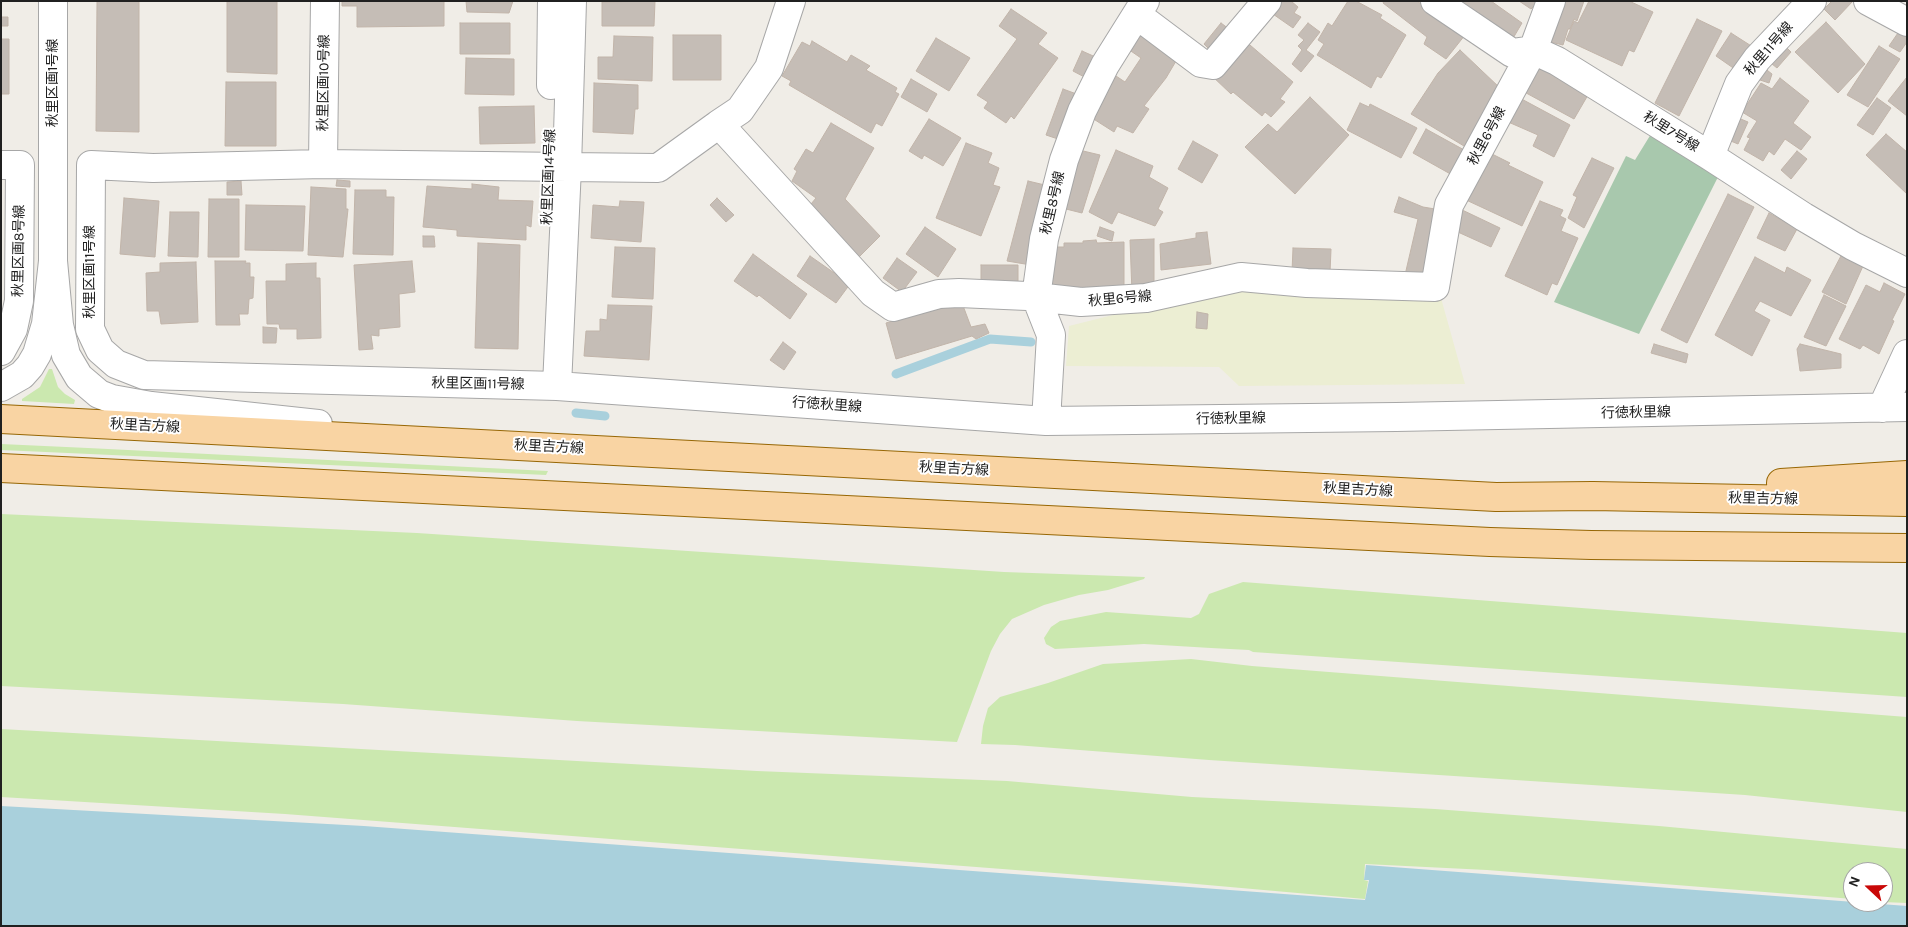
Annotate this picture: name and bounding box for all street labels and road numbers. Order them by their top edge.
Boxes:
street label: 秋里11号線 [1741,19,1797,79]
street label: 秋里区画10号線 [315,34,333,132]
street label: 秋里区画1号線 [45,39,61,127]
street label: 秋里6号線 [1465,104,1509,168]
street label: 秋里7号線 [1640,108,1702,156]
street label: 秋里区画14号線 [539,129,559,225]
street label: 秋里8号線 [1038,170,1068,236]
street label: 秋里区画8号線 [10,205,28,297]
street label: 秋里区画11号線 [82,225,98,319]
street label: 秋里6号線 [1087,288,1153,310]
street label: 秋里区画11号線 [431,375,525,393]
street label: 行徳秋里線 [791,394,863,416]
street label: 行徳秋里線 [1601,404,1671,422]
street label: 行徳秋里線 [1196,410,1266,428]
street label: 秋里吉方線 [110,416,180,436]
street label: 秋里吉方線 [514,437,584,457]
street label: 秋里吉方線 [919,459,989,479]
street label: 秋里吉方線 [1323,480,1393,500]
street label: 秋里吉方線 [1728,490,1798,508]

